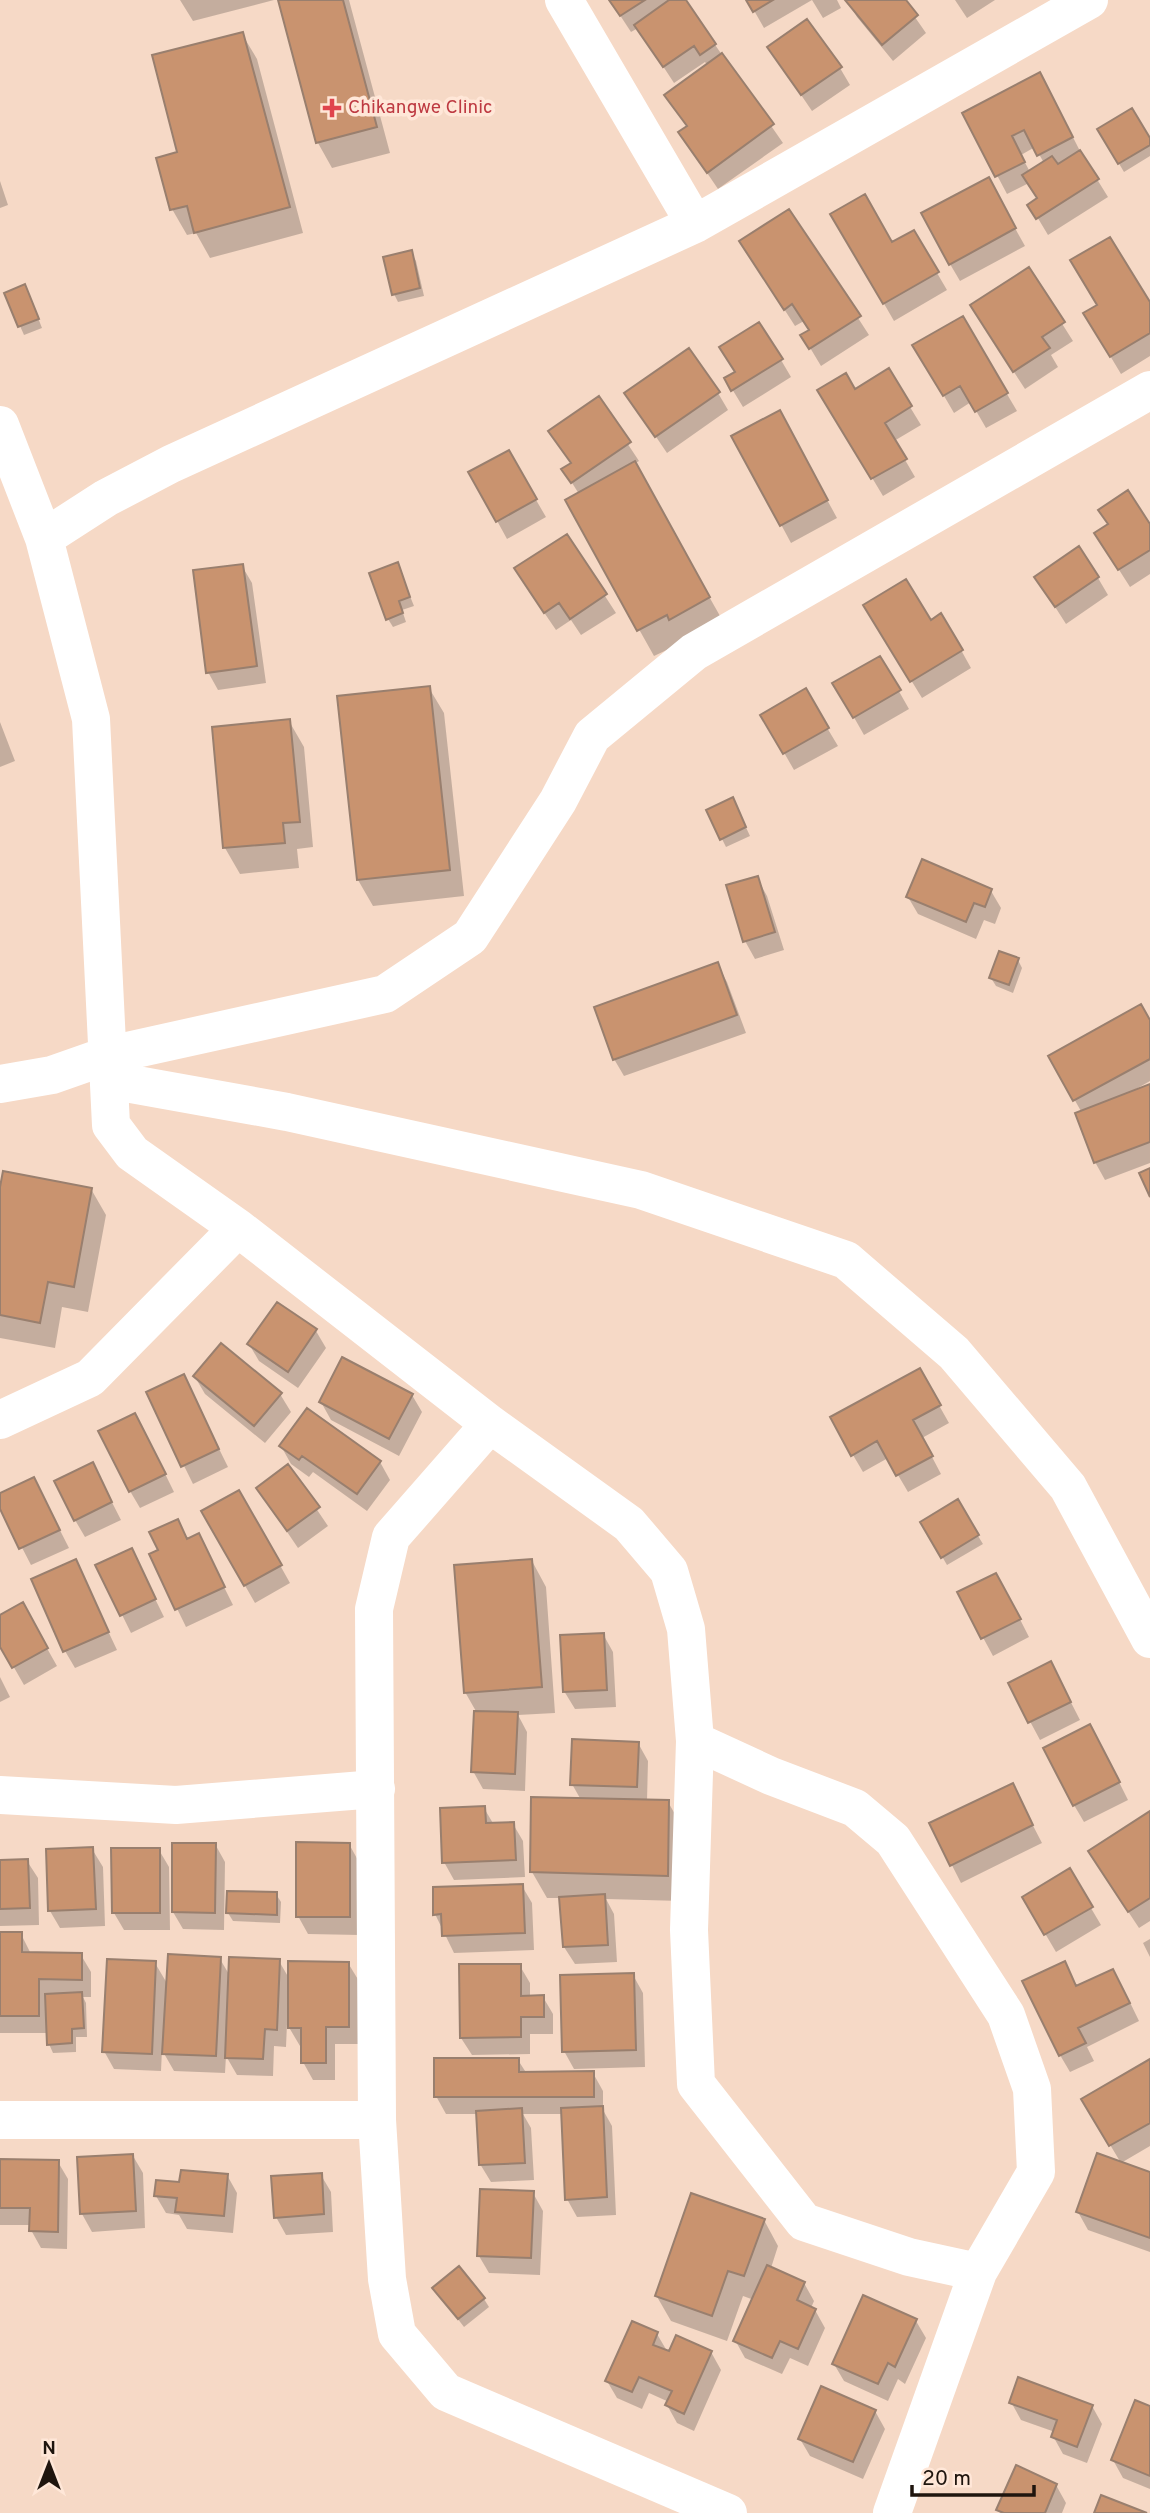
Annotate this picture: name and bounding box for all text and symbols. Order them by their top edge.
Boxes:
place label: Chikangwe Clinic [348,96,493,120]
marker: Chikangwe Clinic [322,98,342,118]
north arrow [14,2429,84,2499]
text: N [42,2437,56,2461]
scale bar [912,2454,1034,2498]
text: 20 m [922,2466,971,2493]

